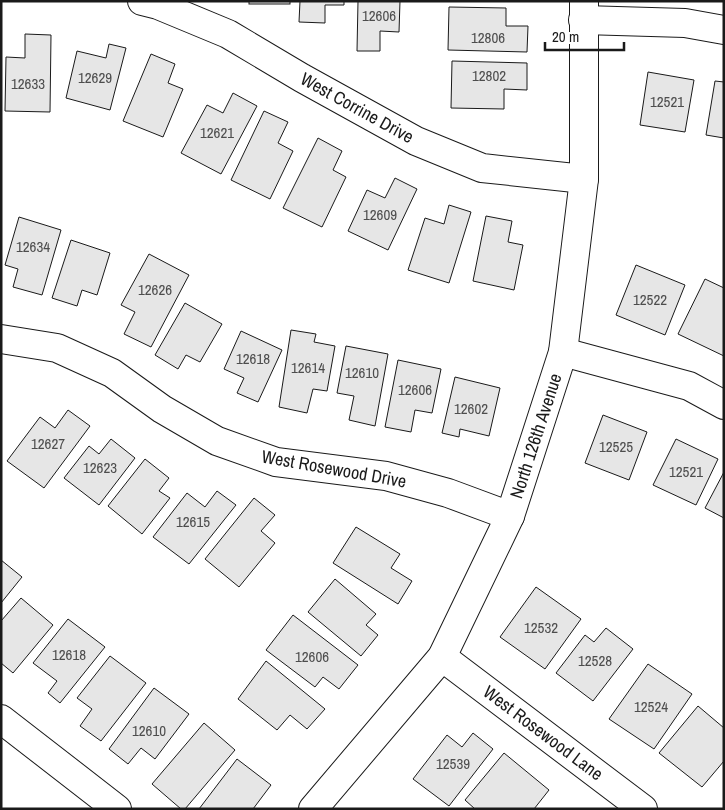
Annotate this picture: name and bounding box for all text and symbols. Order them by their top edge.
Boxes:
house number: 12606 [362,5,396,26]
scale bar [545,20,624,52]
text: 20 m [552,26,579,47]
house number: 12806 [471,27,505,48]
house number: 12802 [472,65,506,86]
street label: West Corrine Drive [296,66,418,149]
house number: 12629 [78,67,112,88]
house number: 12633 [11,73,45,94]
house number: 12521 [650,91,684,112]
house number: 12621 [200,122,234,143]
house number: 12609 [363,204,397,225]
house number: 12634 [16,236,50,257]
house number: 12626 [138,279,172,300]
house number: 12522 [633,289,667,310]
house number: 12618 [236,348,270,369]
house number: 12614 [291,357,325,378]
house number: 12610 [345,362,379,383]
street label: North 126th Avenue [504,370,568,502]
house number: 12606 [398,379,432,400]
house number: 12602 [454,398,488,419]
house number: 12627 [31,433,65,454]
house number: 12525 [599,436,633,457]
street label: West Rosewood Drive [260,443,408,494]
house number: 12623 [83,457,117,478]
house number: 12521 [669,461,703,482]
house number: 12615 [176,511,210,532]
house number: 12532 [524,617,558,638]
house number: 12618 [52,644,86,665]
house number: 12606 [295,646,329,667]
house number: 12528 [578,650,612,671]
street label: West Rosewood Lane [478,679,608,786]
house number: 12524 [634,696,668,717]
house number: 12610 [132,720,166,741]
house number: 12539 [436,753,470,774]

